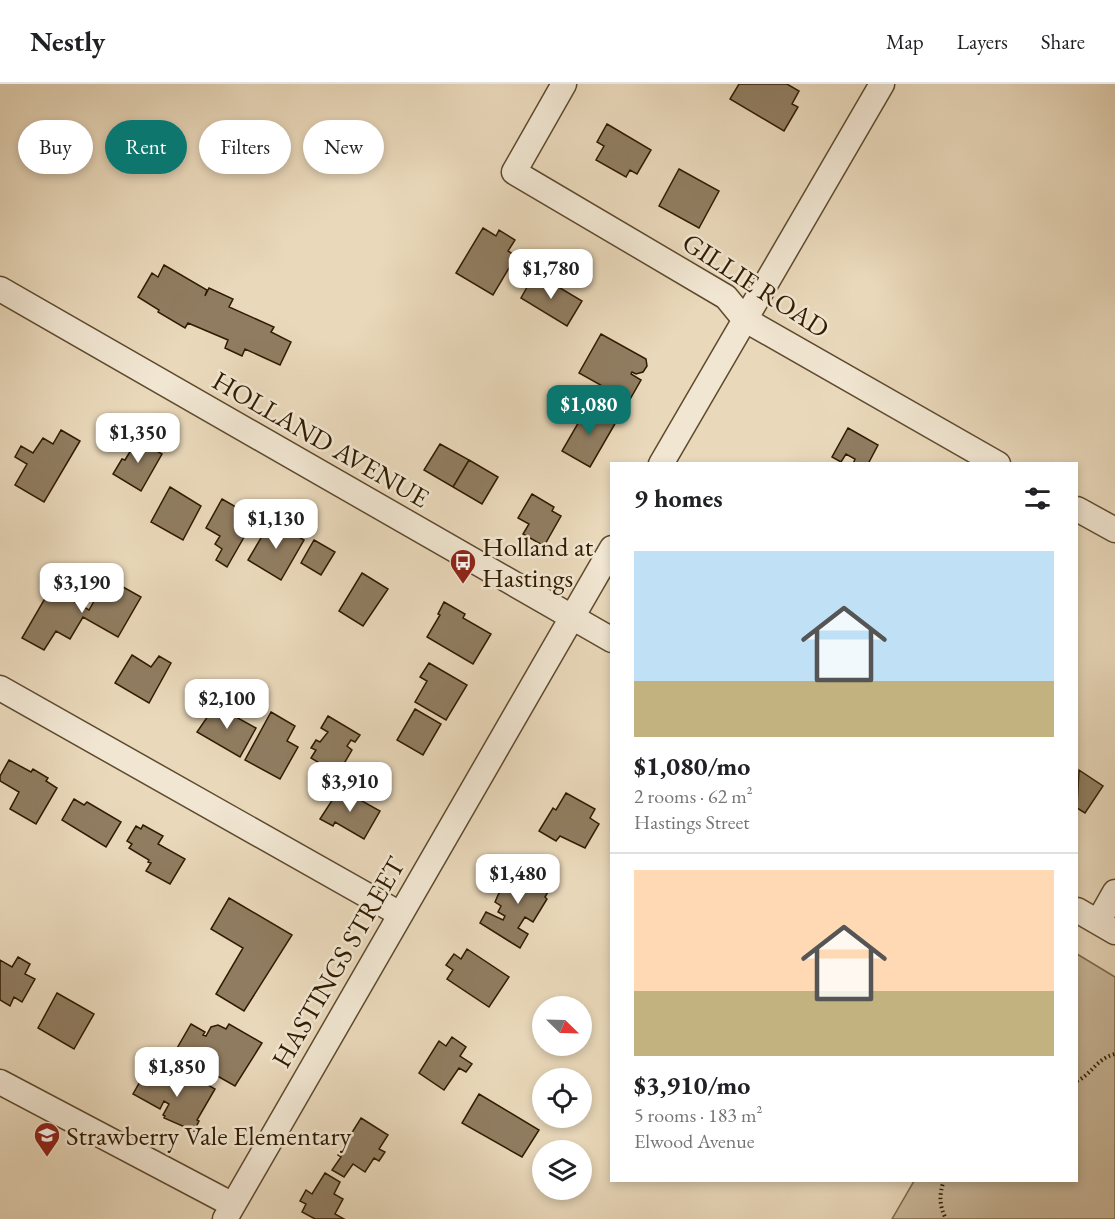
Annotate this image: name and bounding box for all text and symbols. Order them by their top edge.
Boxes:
text: Nestly [30,23,105,59]
text: Map [886,28,924,55]
text: Layers [957,28,1008,55]
text: Share [1041,28,1085,55]
chip: Buy [18,120,93,174]
chip: Rent [105,120,187,174]
chip: Filters [199,120,291,174]
chip: New [303,120,384,174]
street label: GILLIE ROAD [676,224,836,346]
pin: $1,780 [502,249,600,300]
text: $1,780 [523,255,579,281]
street label: HOLLAND AVENUE [206,363,436,515]
pin: $1,080 [540,385,638,436]
text: $1,080 [561,391,617,417]
pin: $1,350 [89,413,187,464]
text: $1,350 [110,419,166,445]
text: 9 homes [634,481,723,515]
icon: filters [1021,482,1054,515]
pin: $1,130 [227,499,325,550]
text: $1,130 [248,505,304,531]
place label: Holland at Hastings [482,529,594,595]
bus stop icon: Holland at Hastings [448,547,478,585]
pin: $3,190 [33,563,131,614]
text: $3,190 [54,569,110,595]
icon: home [790,590,898,698]
pin: $2,100 [178,679,276,730]
text: $2,100 [199,685,255,711]
text: $1,080/mo [634,749,750,783]
pin: $3,910 [301,762,399,813]
text: $3,910 [322,768,378,794]
text: 2 rooms · 62 m² [634,783,753,809]
text: Hastings Street [634,809,749,835]
street label: HASTINGS STREET [263,849,413,1074]
pin: $1,480 [469,854,567,905]
text: $1,480 [490,860,546,886]
icon: home [790,909,898,1017]
north arrow [532,996,592,1056]
map controls [532,996,592,1200]
pin: $1,850 [128,1047,226,1098]
text: $1,850 [149,1053,205,1079]
button: locate [532,1068,592,1128]
text: $3,910/mo [634,1068,750,1102]
text: 5 rooms · 183 m² [634,1102,762,1128]
place label: Strawberry Vale Elementary [66,1118,351,1153]
school or university icon: Strawberry Vale Elementary [32,1120,62,1158]
text: Elwood Avenue [634,1128,755,1154]
button: layers [532,1140,592,1200]

